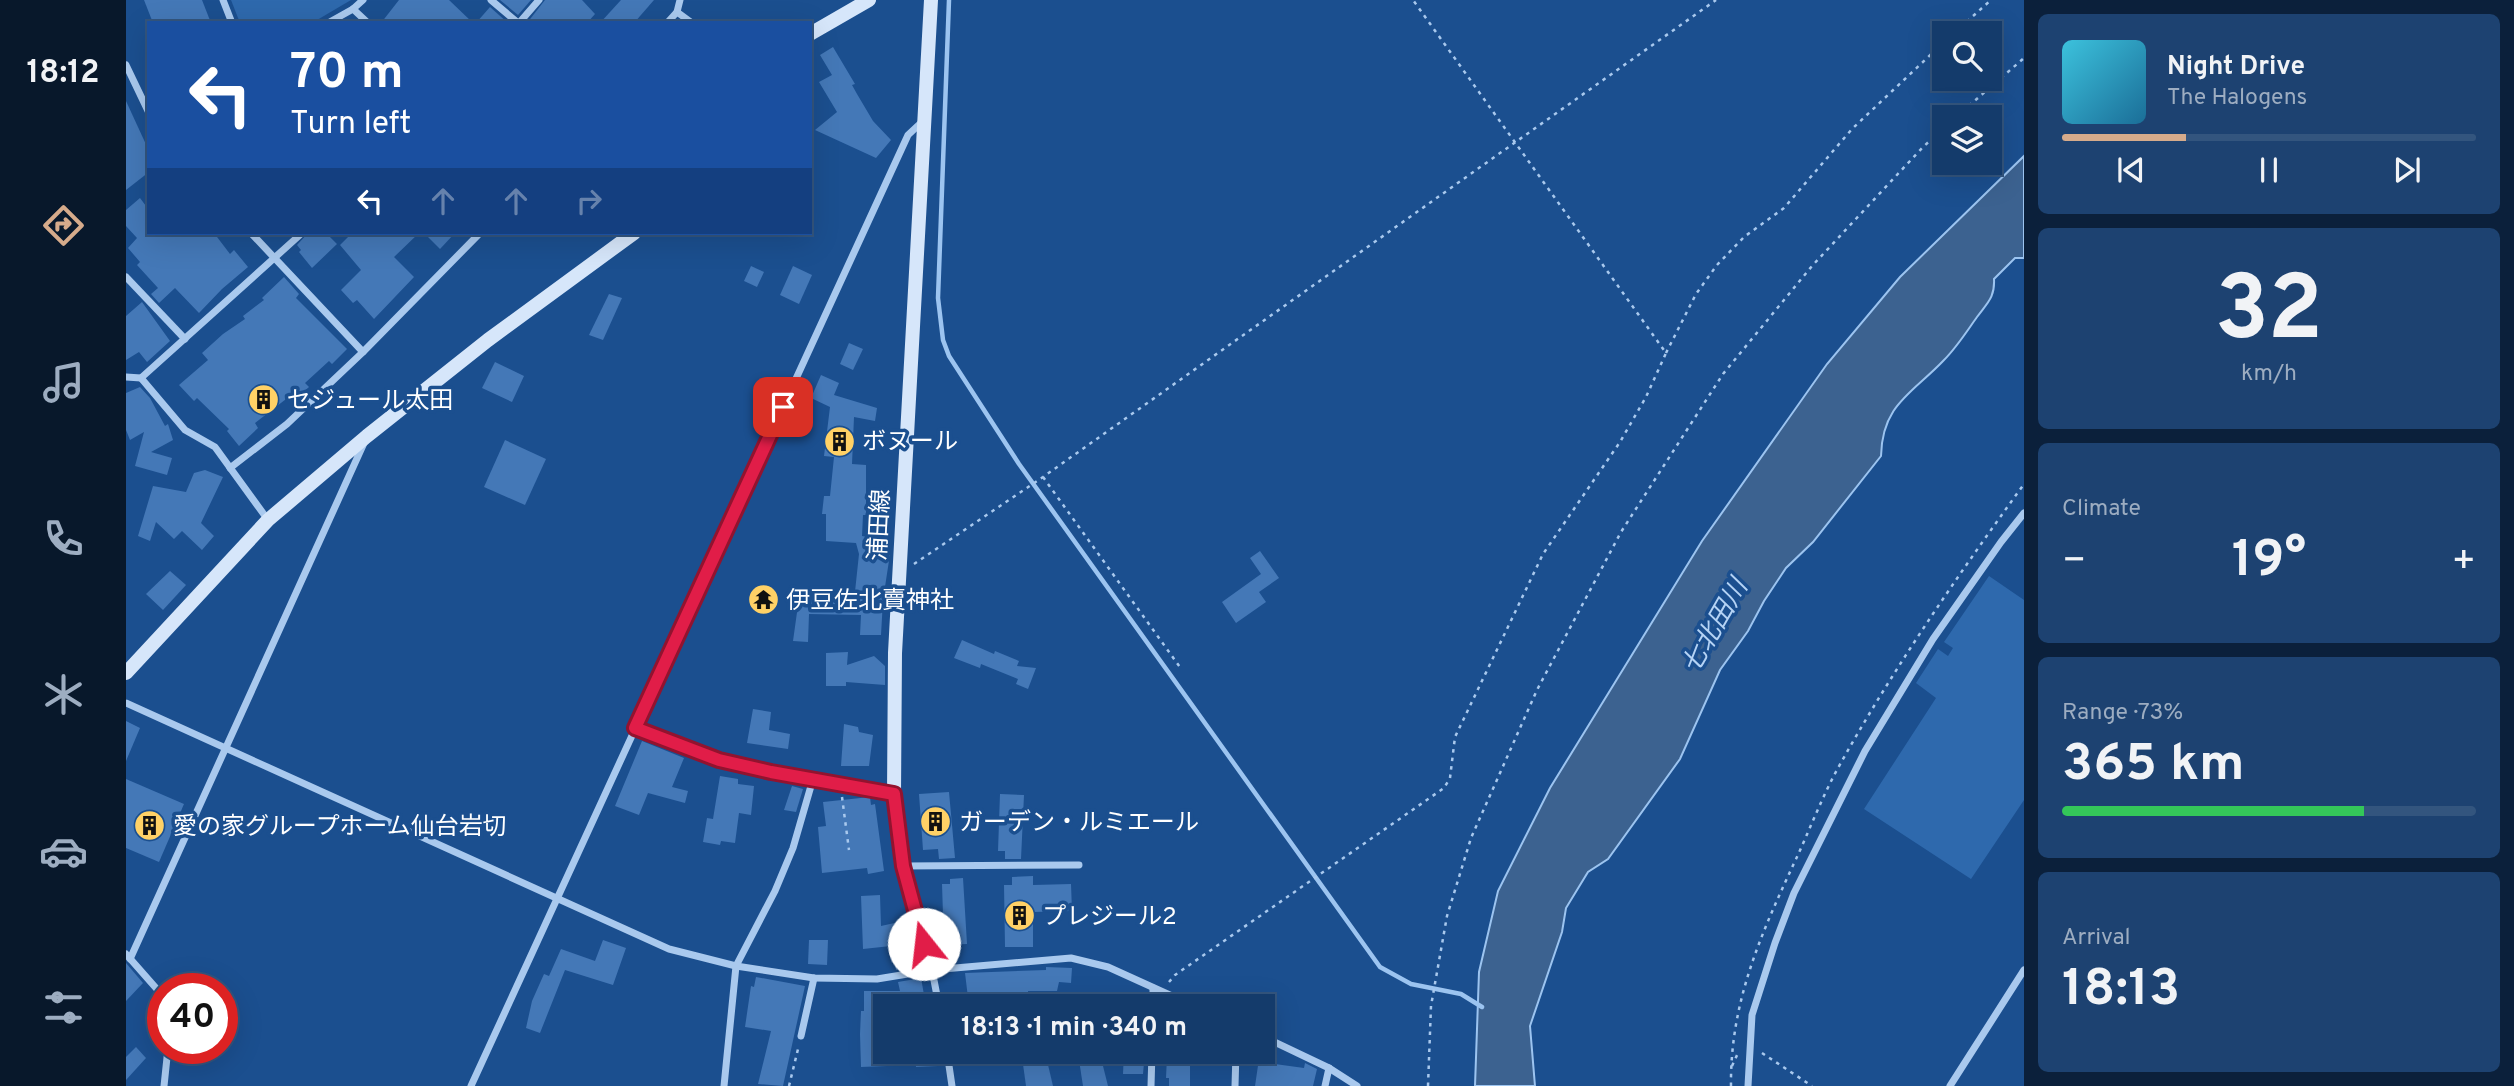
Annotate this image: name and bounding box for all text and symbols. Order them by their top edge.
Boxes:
map controls [1932,21,2002,175]
button: search [1932,21,2002,91]
text: 70 m [290,44,404,106]
icon: left [175,49,266,140]
text: Night Drive [2167,51,2305,84]
text: 18:12 [26,54,100,94]
text: The Halogens [2167,84,2307,113]
text: Turn left [290,105,411,145]
button: layers [1932,105,2002,175]
icon: previous [2112,151,2150,189]
icon: pause [2250,151,2288,189]
icon: next [2388,151,2426,189]
icon: left [351,182,389,220]
icon: ahead [424,182,462,220]
icon: ahead [497,182,535,220]
icon: right [570,182,608,220]
icon: directions [39,201,88,250]
text: 32 [2215,257,2323,372]
icon: music [39,358,88,407]
text: km/h [2241,360,2297,389]
pin [753,377,813,437]
building icon: セジュール太田 [247,383,281,417]
place label: セジュール太田 [287,387,453,417]
icon: arrive [764,388,802,426]
building icon: ボヌール [822,424,856,458]
place label: ボヌール [862,428,958,458]
street label: 浦田線 [864,488,898,562]
text: Climate [2062,495,2141,524]
icon: phone [39,514,88,563]
text: 19° [2232,529,2306,595]
text: − [2062,538,2087,587]
text: + [2451,538,2476,587]
water label: 七北田川 [1676,571,1758,681]
temple icon: 伊豆佐北賣神社 [746,583,780,617]
place label: 伊豆佐北賣神社 [786,587,954,617]
icon: climate [39,670,88,719]
text: Range · 73% [2062,699,2183,728]
text: 365 km [2062,733,2245,799]
building icon: ガーデン・ルミエール [919,805,953,839]
building icon: 愛の家グループホーム仙台岩切 [133,809,167,843]
place label: ガーデン・ルミエール [959,809,1199,839]
place label: 愛の家グループホーム仙台岩切 [173,813,507,843]
icon: car [39,827,88,876]
building icon: プレジール2 [1002,899,1036,933]
place label: プレジール2 [1042,903,1177,933]
position arrow [887,907,961,981]
text: Arrival [2062,924,2131,953]
text: 18:13 [2062,958,2180,1024]
speed limit sign: 40 [147,973,238,1064]
icon: filters [39,983,88,1032]
text: 18:13 · 1 min · 340 m [961,1012,1187,1045]

